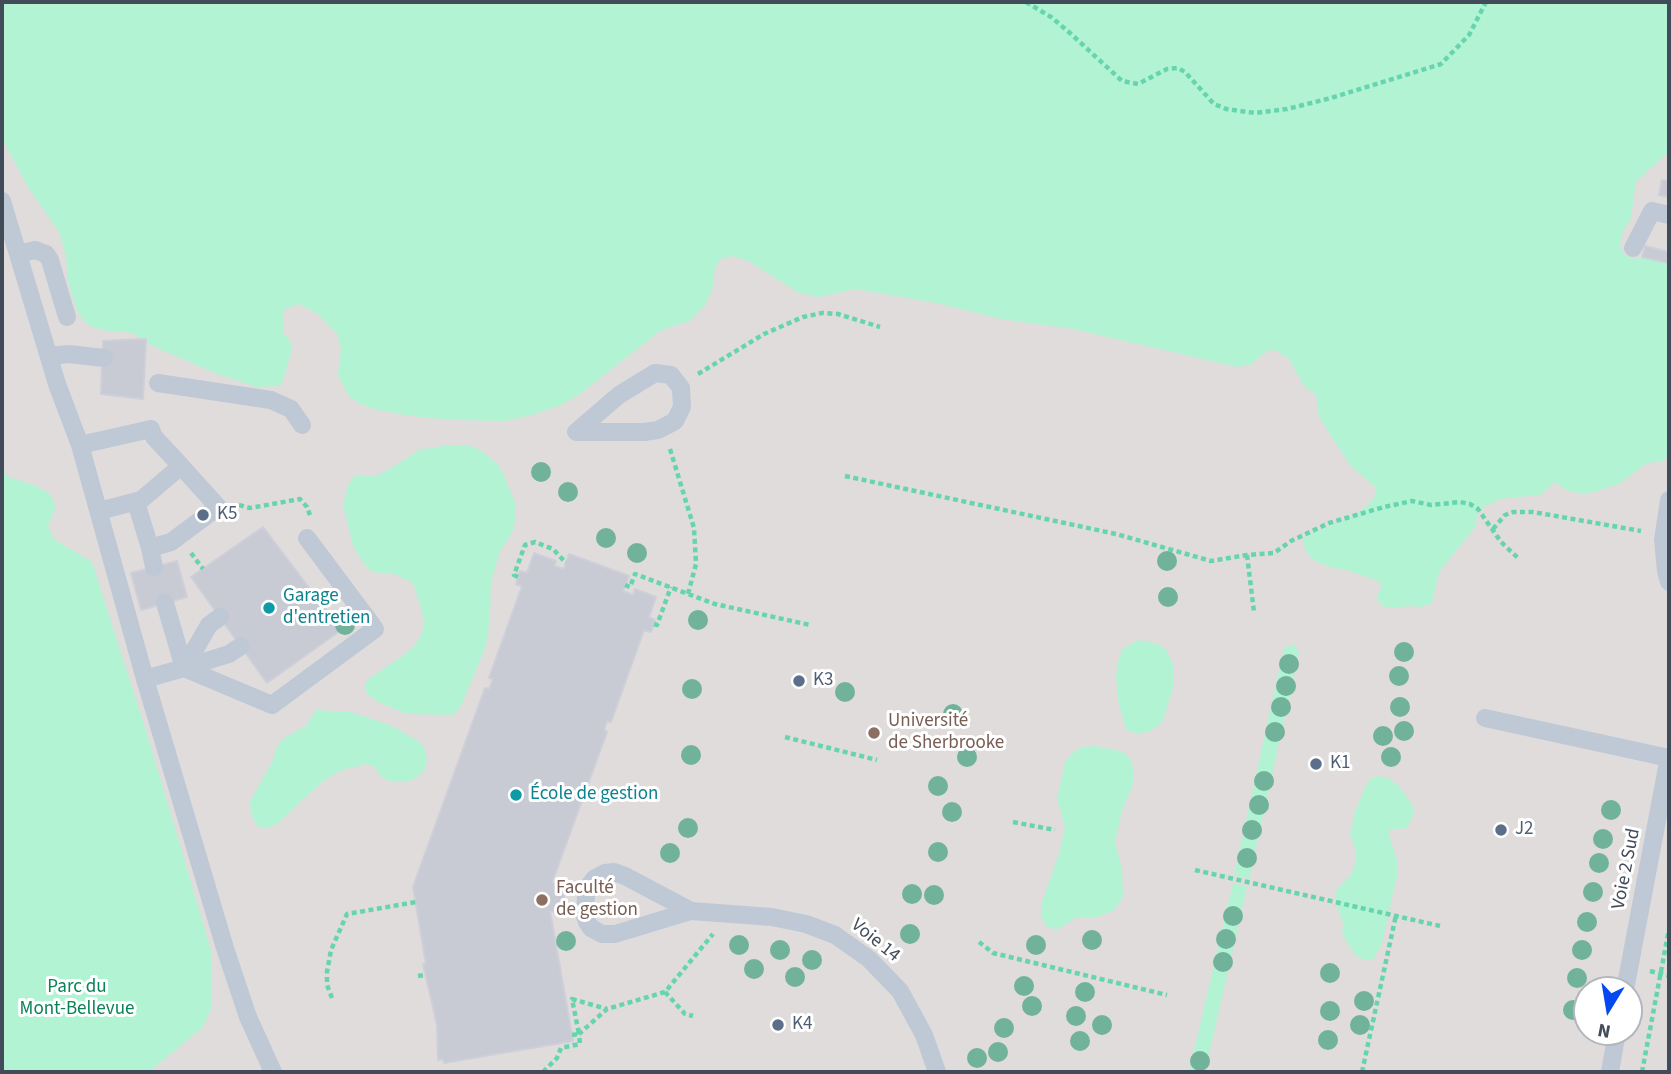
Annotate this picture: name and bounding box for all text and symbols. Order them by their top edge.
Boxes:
place label: K5 [217,504,237,526]
marker: K5 [195,507,211,523]
place label: Garage d'entretien [283,586,371,630]
marker: Garage d'entretien [261,600,277,616]
place label: K3 [813,670,833,692]
marker: K3 [791,673,807,689]
place label: Université de Sherbrooke [888,711,1004,755]
marker: Université de Sherbrooke [866,725,882,741]
place label: K1 [1330,753,1350,775]
marker: K1 [1308,756,1324,772]
place label: École de gestion [530,784,658,806]
marker: École de gestion [508,787,524,803]
place label: J2 [1515,819,1534,841]
marker: J2 [1493,822,1509,838]
street label: Voie 2 Sud [1608,827,1646,911]
place label: Faculté de gestion [556,878,638,922]
marker: Faculté de gestion [534,892,550,908]
street label: Voie 14 [846,914,904,968]
north arrow [1573,976,1643,1046]
park label: Parc du Mont-Bellevue [20,977,134,1021]
place label: K4 [792,1014,812,1036]
text: N [1596,1016,1613,1045]
marker: K4 [770,1017,786,1033]

